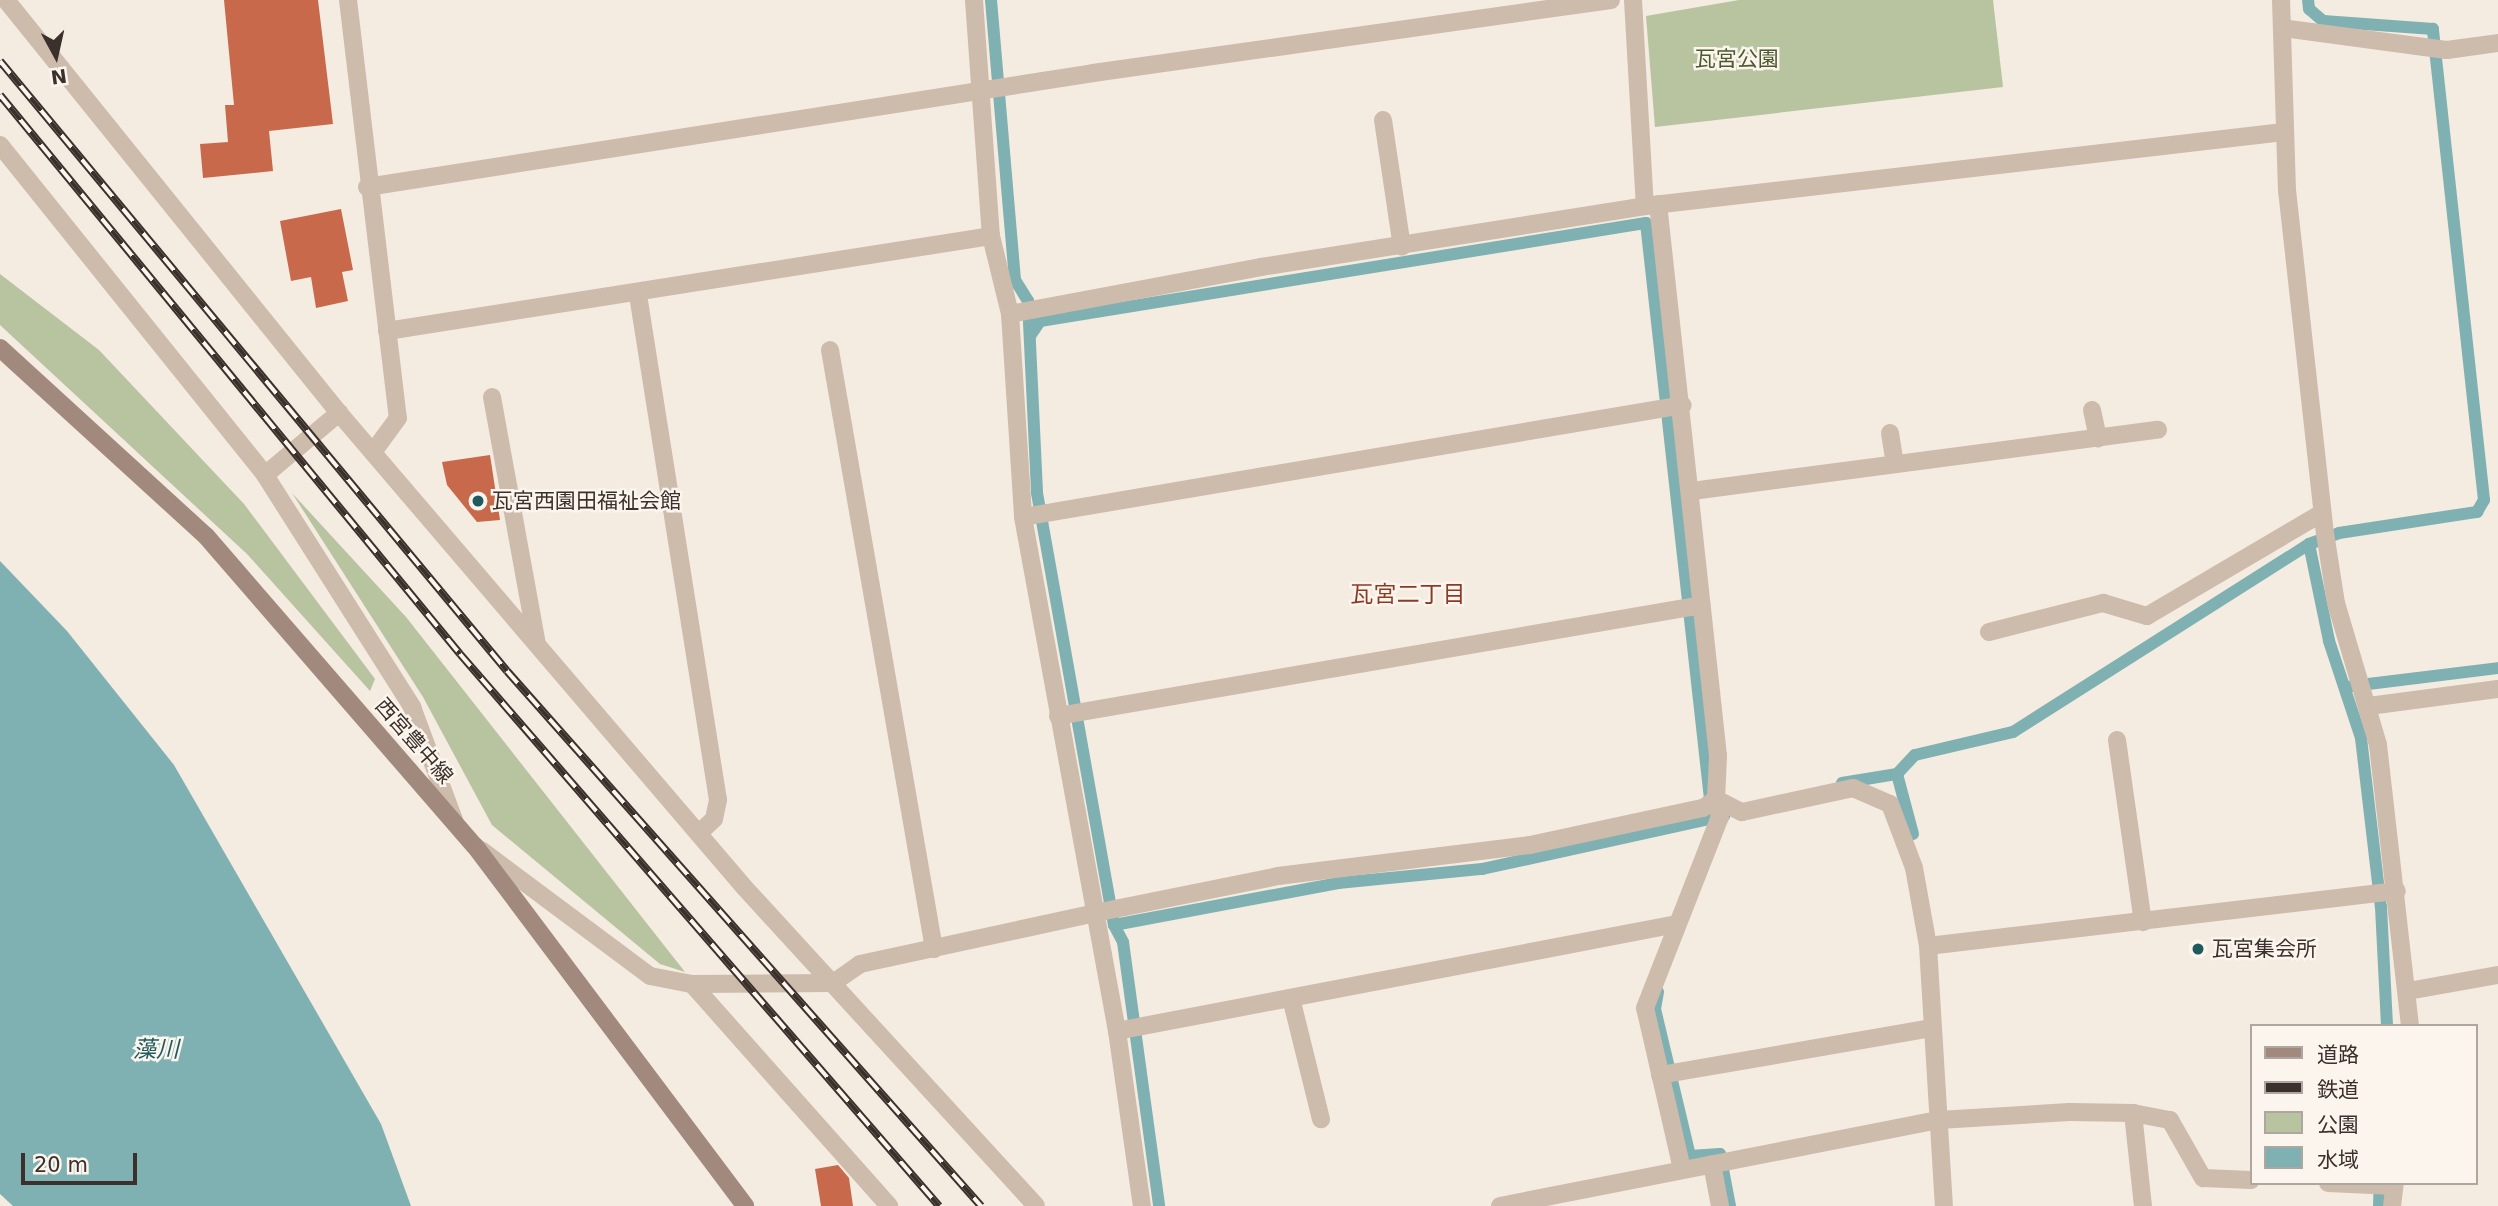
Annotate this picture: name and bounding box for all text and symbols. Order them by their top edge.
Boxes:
north arrow [21,21,91,91]
park label: 瓦宮公園 [1695,46,1779,72]
text: N [50,65,68,89]
place label: 瓦宮西園田福祉会館 [492,488,681,514]
marker: 瓦宮西園田福祉会館 [470,493,486,509]
district label: 瓦宮二丁目 [1351,580,1465,608]
street label: 西宮豊中線 [370,693,458,789]
place label: 瓦宮集会所 [2212,936,2317,962]
marker: 瓦宮集会所 [2190,941,2206,957]
legend [2250,1024,2477,1185]
water label: 藻川 [133,1035,179,1063]
text: 道路 [2317,1043,2359,1067]
text: 鉄道 [2317,1078,2359,1102]
text: 公園 [2317,1113,2359,1137]
scale bar [24,1140,140,1184]
text: 水域 [2317,1148,2359,1172]
text: 20 m [34,1153,88,1177]

